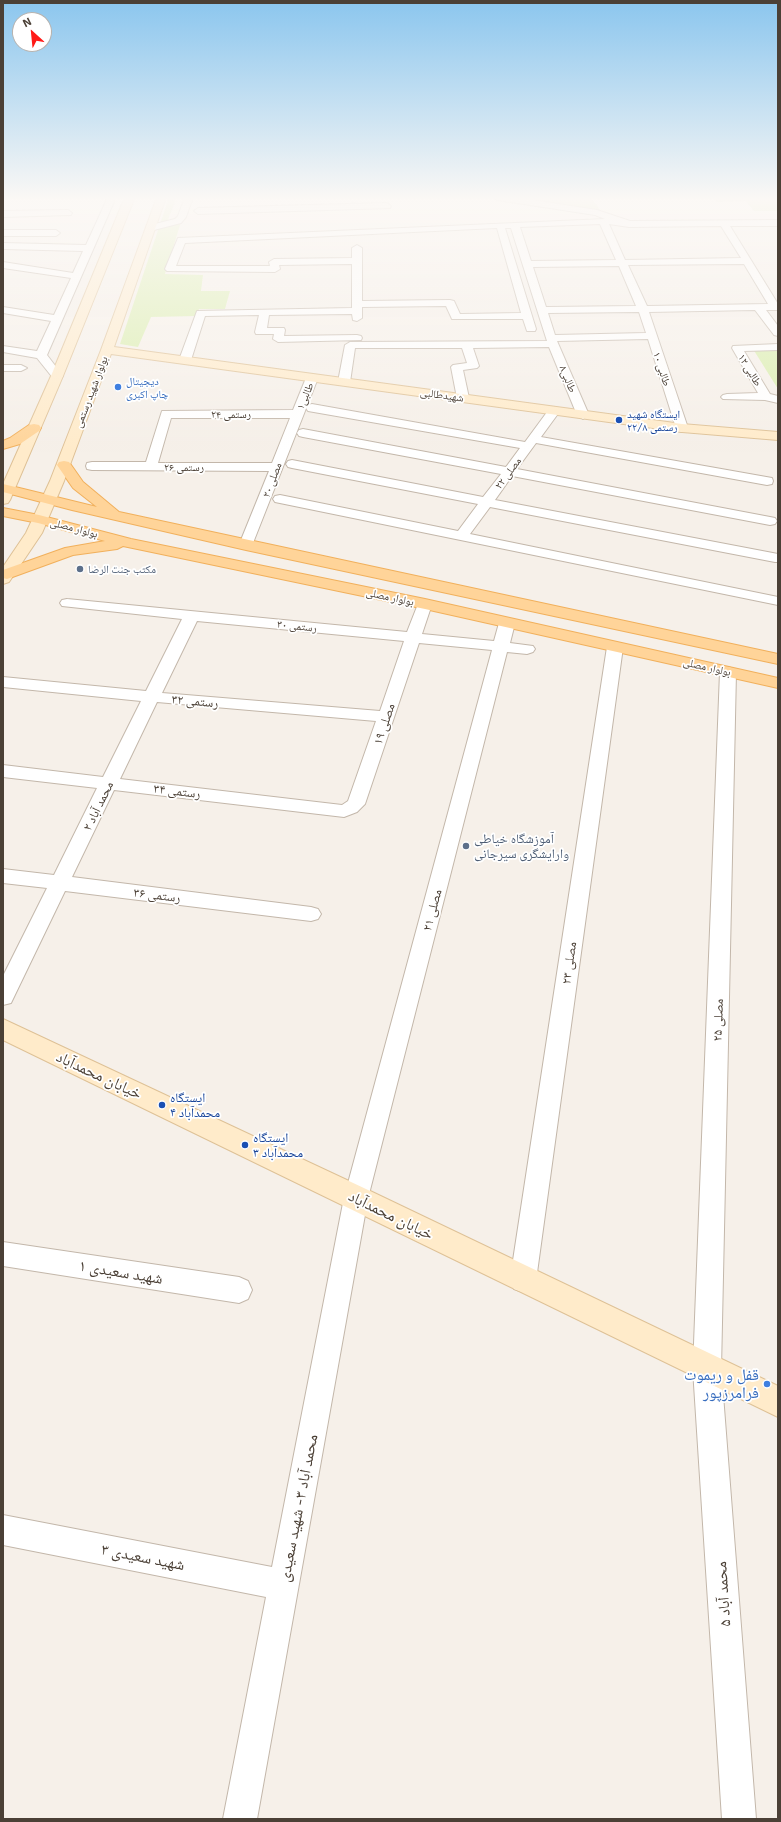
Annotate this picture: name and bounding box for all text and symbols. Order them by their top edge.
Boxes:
north arrow [12,12,52,52]
text: N [20,14,33,29]
street label: طالبی ۱۰ [650,350,674,388]
street label: طالبی ۱۲ [735,351,765,389]
street label: بولوار شهید رستمی [71,354,111,430]
street label: طالبی۸ [556,363,580,395]
place label: دیجیتال چاپ اکبری [126,374,168,400]
street label: طالبی۱ [293,380,317,412]
marker: دیجیتال چاپ اکبری [113,382,123,392]
street label: شهیدطالبی [419,385,465,405]
street label: رستمی ۲۴ [211,407,251,421]
place label: ایستگاه شهید رستمی ۲۲/۸ [627,407,680,433]
marker: ایستگاه شهید رستمی ۲۲/۸ [614,415,624,425]
street label: مصلی ۲۲ [492,455,524,491]
street label: رستمی ۲۶ [164,460,204,474]
street label: مصلی ۲۰ [259,461,285,499]
street label: بولوار مصلی [49,515,99,541]
place label: مكتب جنت الرضا [88,562,156,576]
marker: مكتب جنت الرضا [75,564,85,574]
street label: بولوار مصلی [365,585,415,609]
street label: رستمی ۳۰ [276,617,318,635]
street label: بولوار مصلی [682,655,732,679]
street label: رستمی ۳۲ [171,691,219,711]
street label: مصلی ۱۹ [370,701,398,747]
street label: محمد آباد ۲ [79,779,117,833]
street label: رستمی ۳۴ [153,780,201,802]
place label: آموزشگاه خیاطی وارایشگری سیرجانی [474,831,569,862]
marker: آموزشگاه خیاطی وارایشگری سیرجانی [461,841,471,851]
street label: رستمی ۳۶ [133,884,181,906]
street label: مصلی ۲۱ [419,887,445,933]
street label: مصلی ۲۳ [558,941,580,985]
street label: مصلی ۲۵ [709,998,727,1042]
street label: خیابان محمدآباد [53,1047,145,1103]
place label: ایستگاه محمدآباد ۴ [170,1090,220,1121]
marker: ایستگاه محمدآباد ۴ [157,1100,167,1110]
place label: ایستگاه محمدآباد ۳ [253,1130,303,1161]
marker: ایستگاه محمدآباد ۳ [240,1140,250,1150]
street label: خیابان محمدآباد [345,1186,437,1244]
street label: شهید سعیدی ۱ [78,1256,164,1288]
place label: قفل و ریموت فرامرزپور [684,1365,759,1403]
marker: قفل و ریموت فرامرزپور [762,1379,772,1389]
street label: محمد آباد ۳- شهید سعیدی [274,1433,322,1583]
street label: شهید سعیدی ۳ [100,1539,186,1575]
street label: محمد آباد ۵ [711,1561,735,1627]

